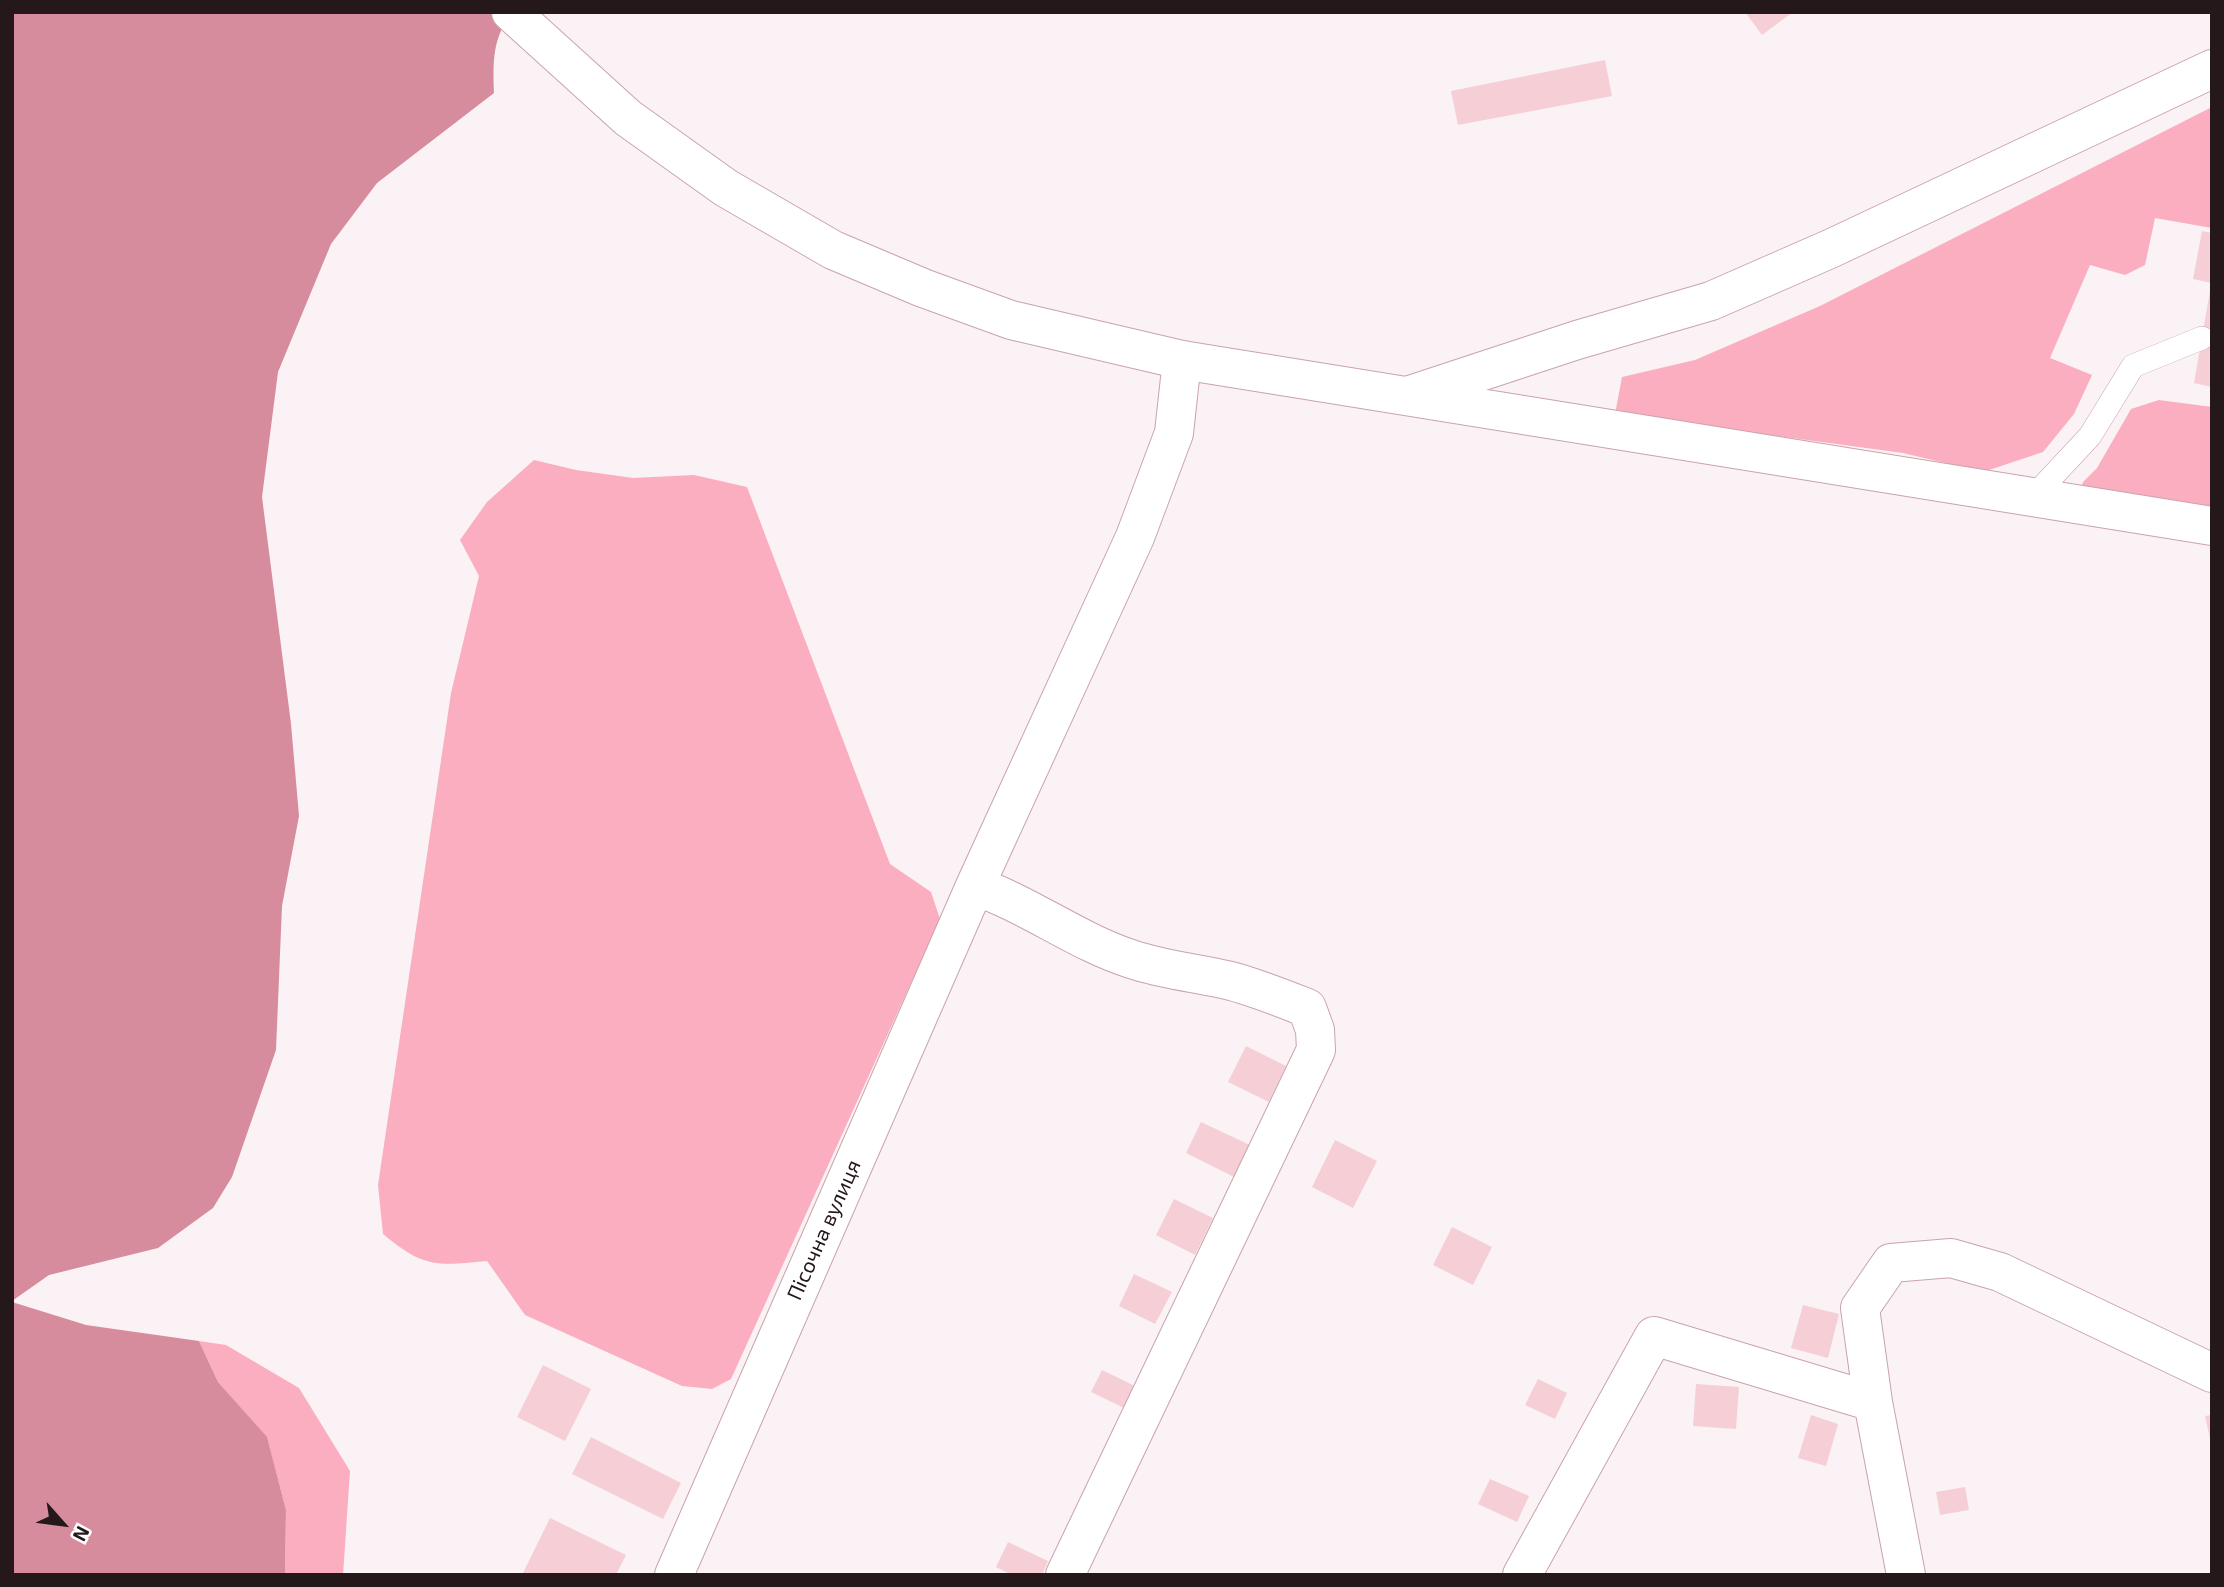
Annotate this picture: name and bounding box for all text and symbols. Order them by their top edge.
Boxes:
street label: Пісочна вулиця [782,1156,866,1304]
north arrow [28,1489,98,1559]
text: N [69,1523,95,1546]

